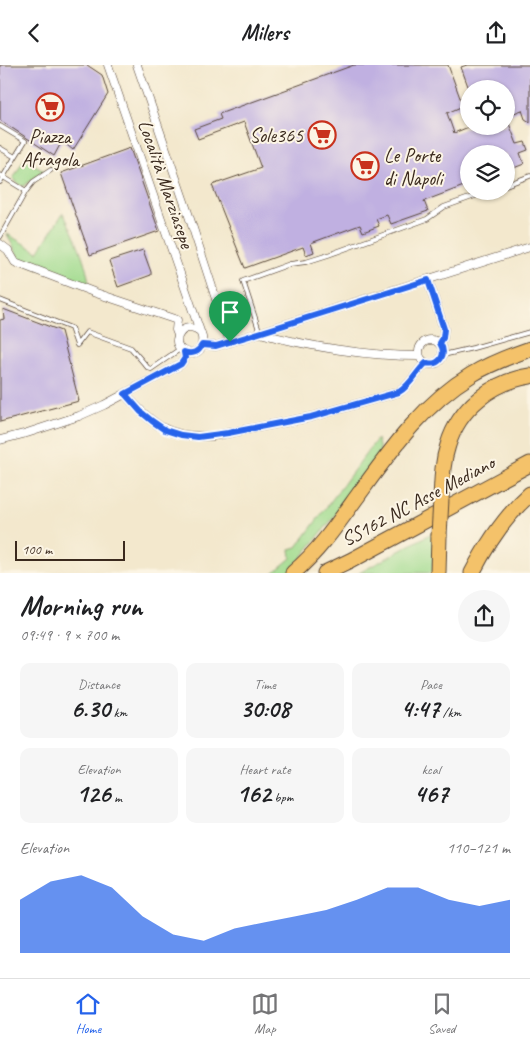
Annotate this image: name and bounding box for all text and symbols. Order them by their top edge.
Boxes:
icon: back [20,19,48,47]
text: Milers [241,19,289,47]
icon: share [482,19,510,47]
map controls [460,80,515,200]
button: locate [460,80,515,135]
supermarket icon: Piazza Afragola [35,92,65,122]
street label: Località Marziasepe [132,117,200,253]
supermarket icon: Sole365 [307,120,337,150]
place label: Sole365 [250,123,304,148]
place label: Piazza Afragola [21,124,81,172]
place label: Le Porte di Napoli [384,143,444,191]
button: layers [460,145,515,200]
supermarket icon: Le Porte di Napoli [350,151,380,181]
pin [209,291,251,342]
icon: arrive [216,298,244,326]
street label: SS162 NC Asse Mediano [337,449,501,552]
scale bar [15,538,125,561]
text: 100 m [22,541,52,558]
text: Morning run [20,588,142,623]
button: share [458,590,510,642]
text: 09:49 · 9 × 700 m [20,625,119,645]
text: Distance [78,676,120,693]
text: Time [254,676,276,693]
text: Pace [420,676,442,693]
text: 6.30 [71,693,110,725]
text: 30:08 [240,693,290,725]
text: 4:47 [401,693,439,725]
text: km [110,704,127,721]
text: /km [439,704,461,721]
text: Elevation [77,761,121,778]
text: Heart rate [239,761,291,778]
text: kcal [422,761,440,778]
text: 126 [76,778,111,810]
text: 162 [237,778,271,810]
text: 467 [414,778,448,810]
text: m [111,789,122,806]
text: bpm [271,789,293,806]
text: Elevation [20,838,69,858]
text: 110–121 m [447,838,510,858]
tab: Home [74,990,102,1037]
tab: Map [251,990,279,1037]
tab: Saved [428,990,456,1037]

